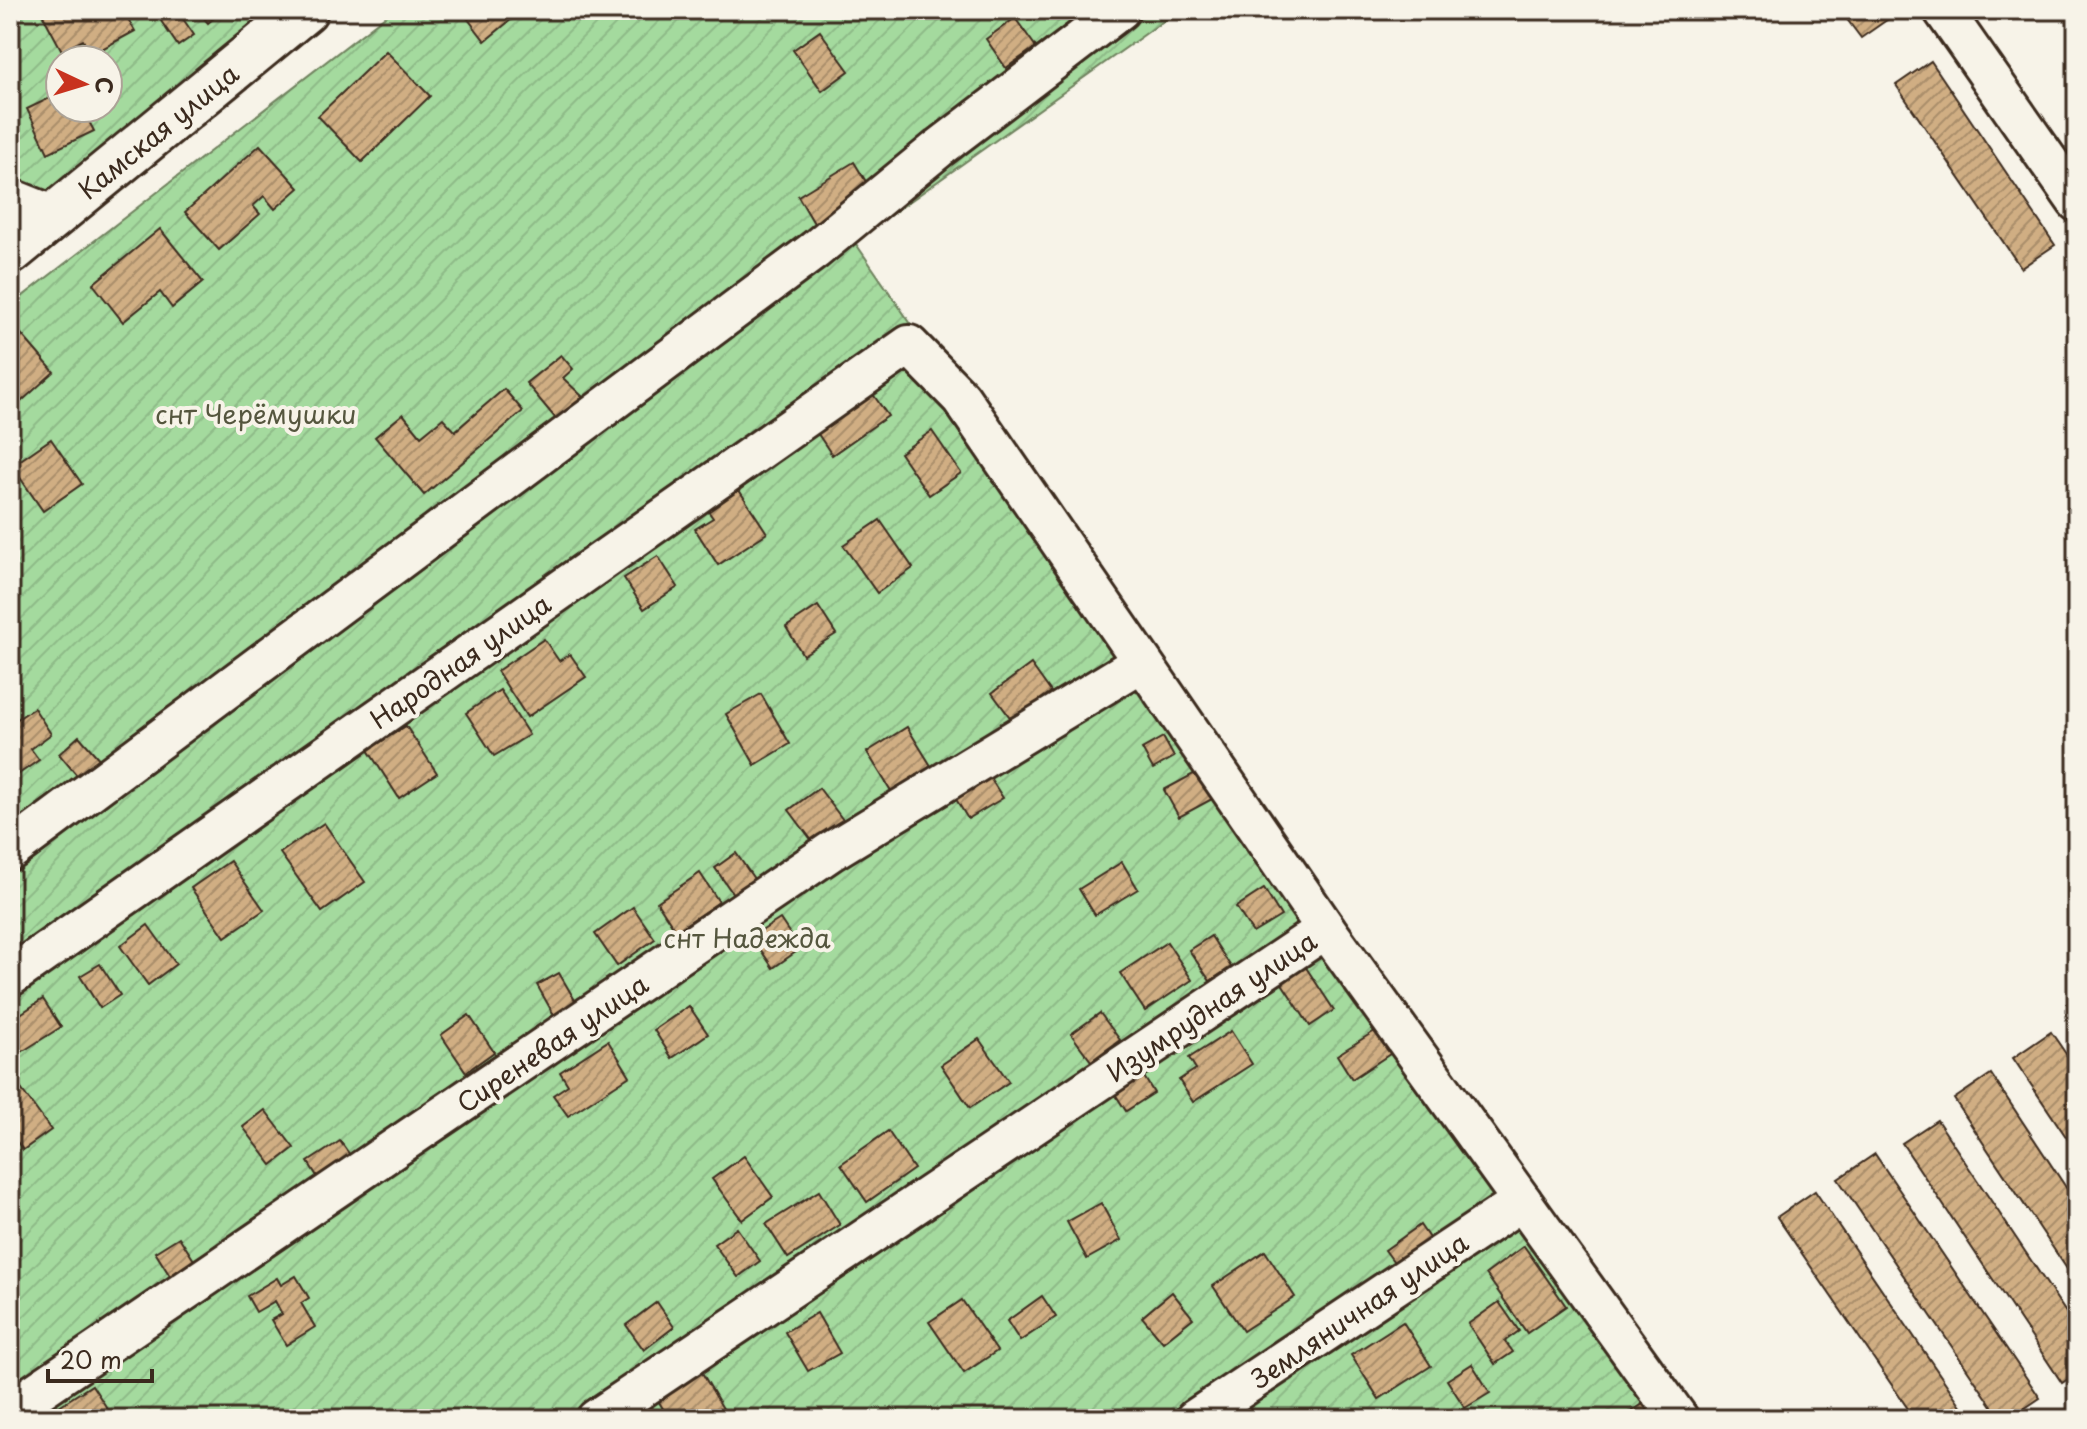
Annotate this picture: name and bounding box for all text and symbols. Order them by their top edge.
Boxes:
north arrow [44,44,124,124]
street label: Камская улица [69,54,247,208]
text: С [88,76,122,95]
park label: снт Черёмушки [155,394,357,433]
street label: Народная улица [362,584,559,738]
park label: снт Надежда [663,918,831,957]
street label: Изумрудная улица [1098,921,1325,1091]
street label: Сиреневая улица [448,964,656,1122]
street label: Земляничная улица [1242,1222,1476,1397]
scale bar [48,1333,152,1383]
text: 20 m [60,1341,122,1377]

